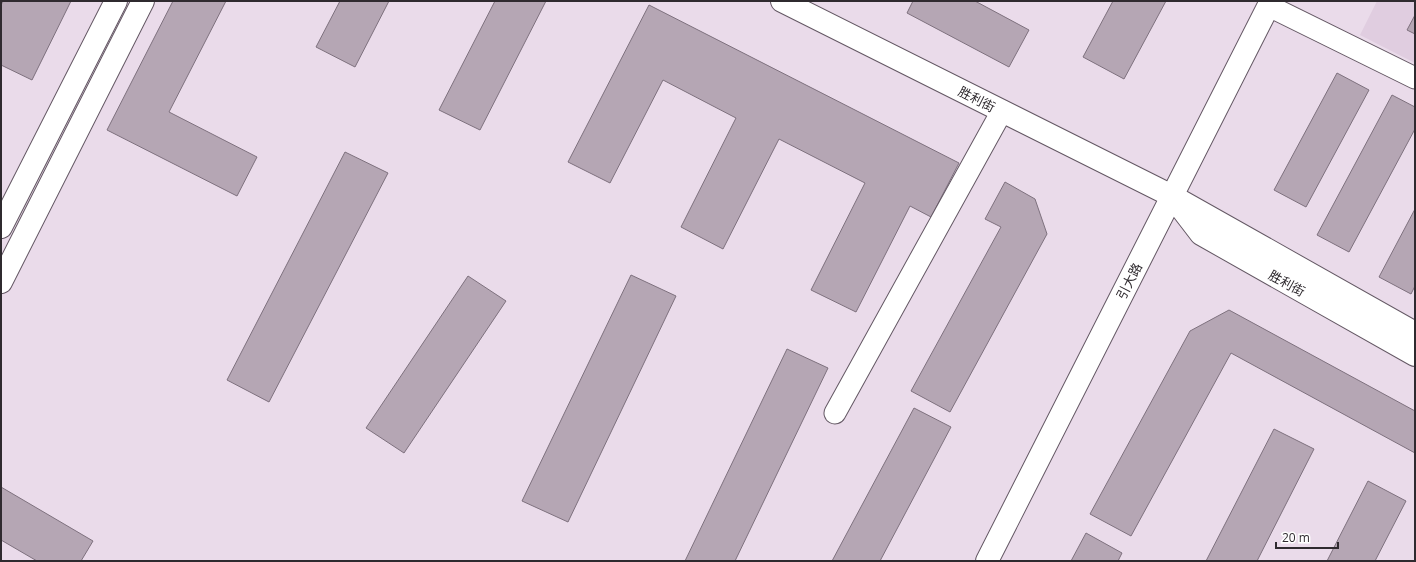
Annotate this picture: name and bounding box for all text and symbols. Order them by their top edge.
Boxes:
street label: 胜利街 [956,82,998,116]
street label: 引大路 [1112,260,1146,302]
street label: 胜利街 [1266,266,1308,300]
scale bar [1276,524,1338,550]
text: 20 m [1282,529,1310,546]

